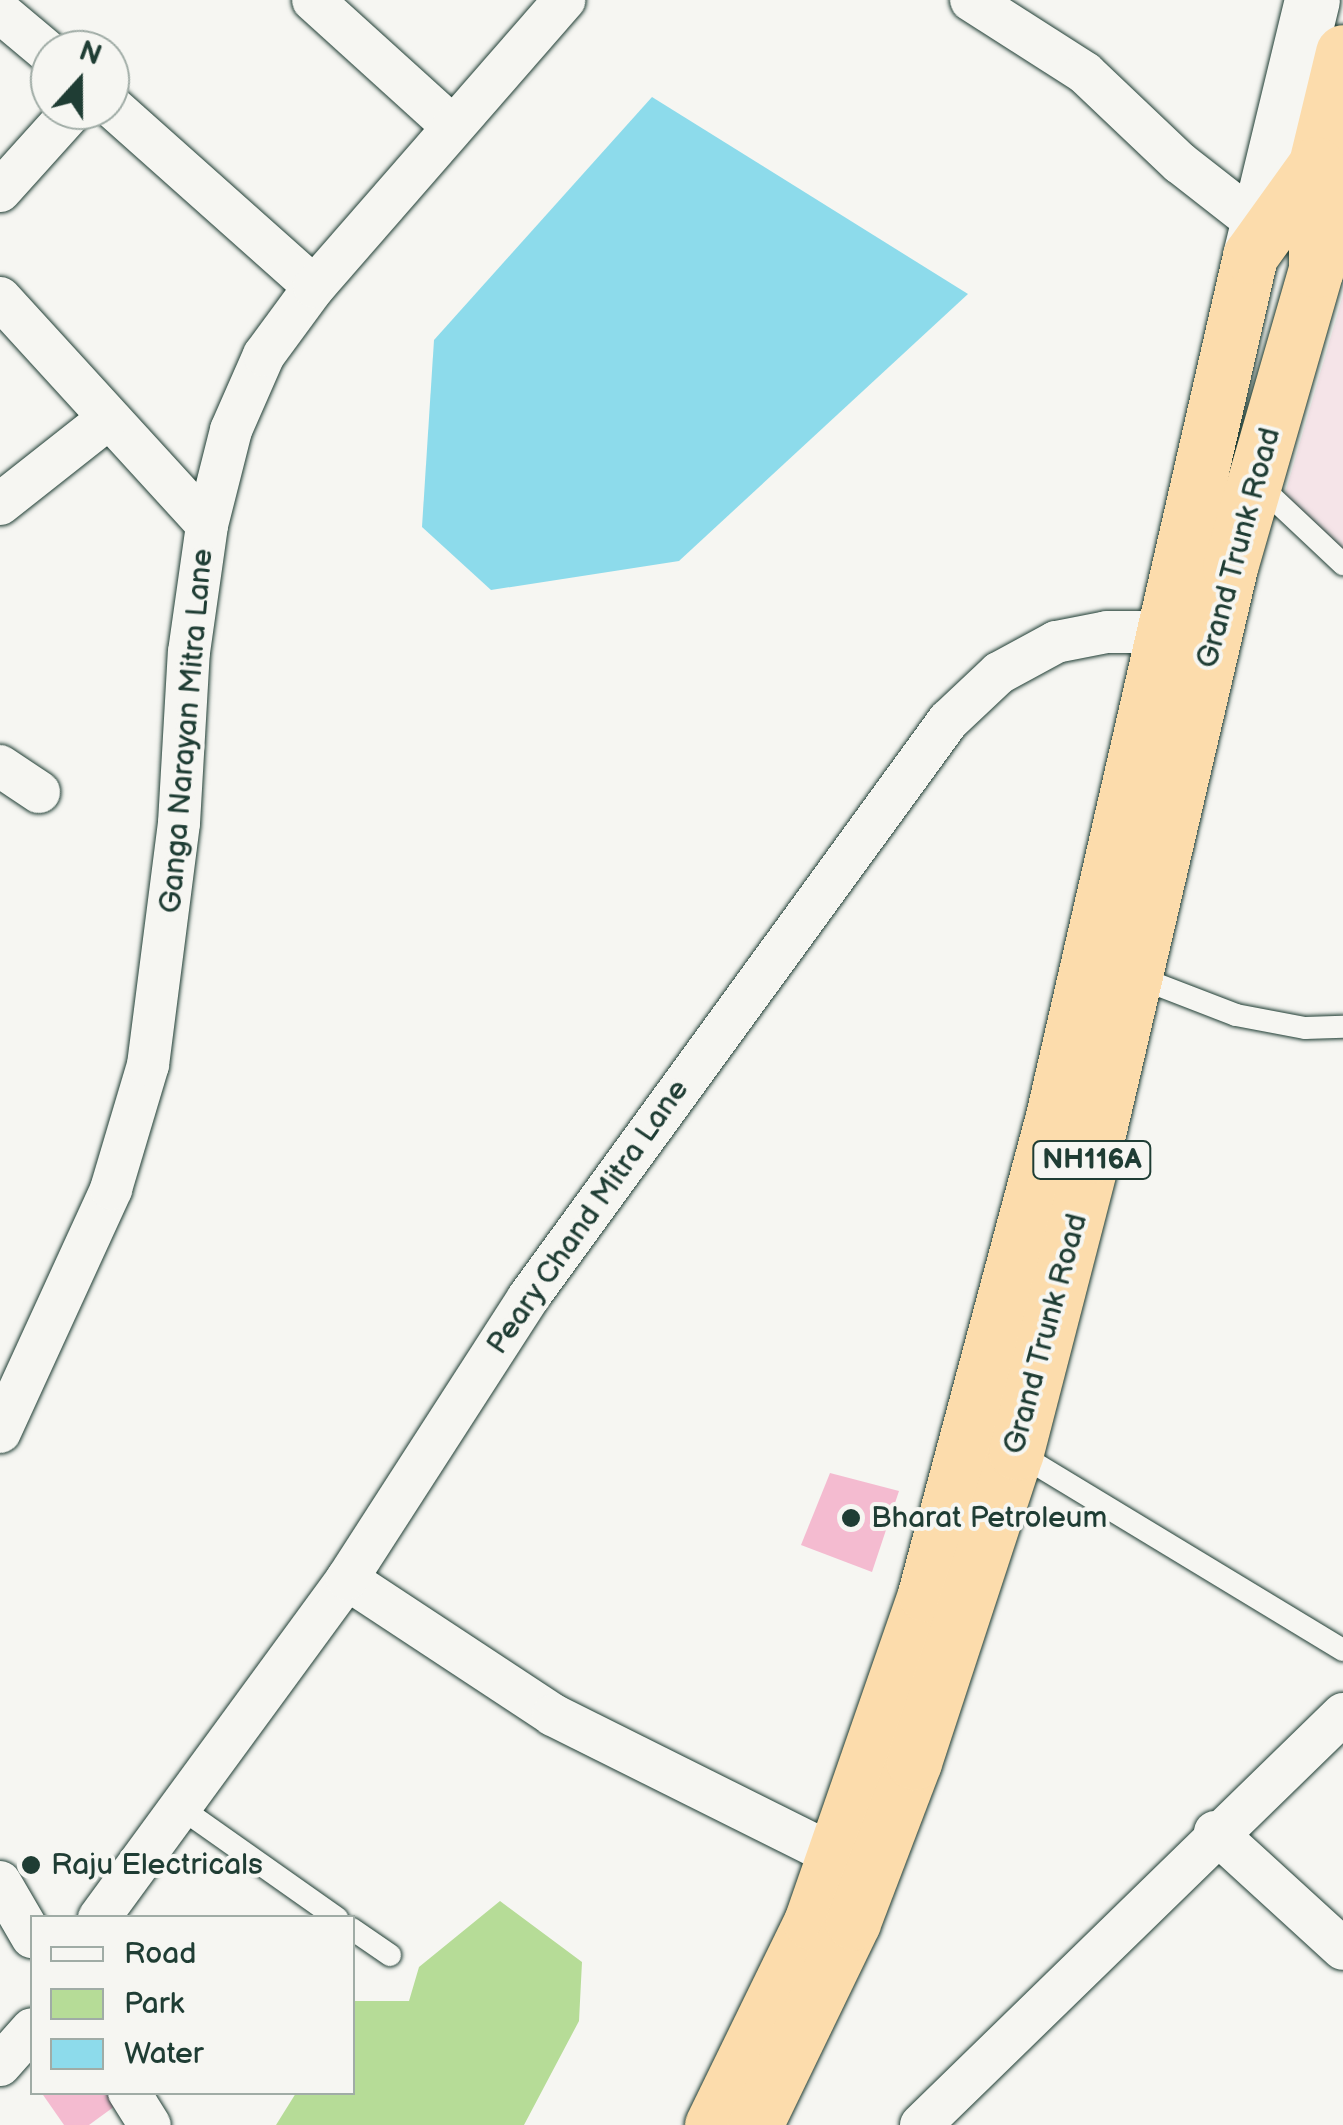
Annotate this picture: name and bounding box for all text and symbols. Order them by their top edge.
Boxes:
north arrow [30,30,130,130]
text: N [74,34,106,73]
street label: Grand Trunk Road [1189,423,1289,673]
street label: Ganga Narayan Mitra Lane [153,547,221,915]
street label: Peary Chand Mitra Lane [479,1072,697,1362]
road number: NH116A [1032,1137,1152,1183]
street label: Grand Trunk Road [996,1209,1096,1459]
place label: Bharat Petroleum [871,1500,1107,1536]
marker: Bharat Petroleum [840,1507,862,1529]
place label: Raju Electricals [51,1847,263,1883]
marker: Raju Electricals [20,1854,42,1876]
legend [30,1915,355,2095]
text: Road [124,1936,197,1972]
text: Park [124,1986,184,2022]
text: Water [124,2036,204,2072]

